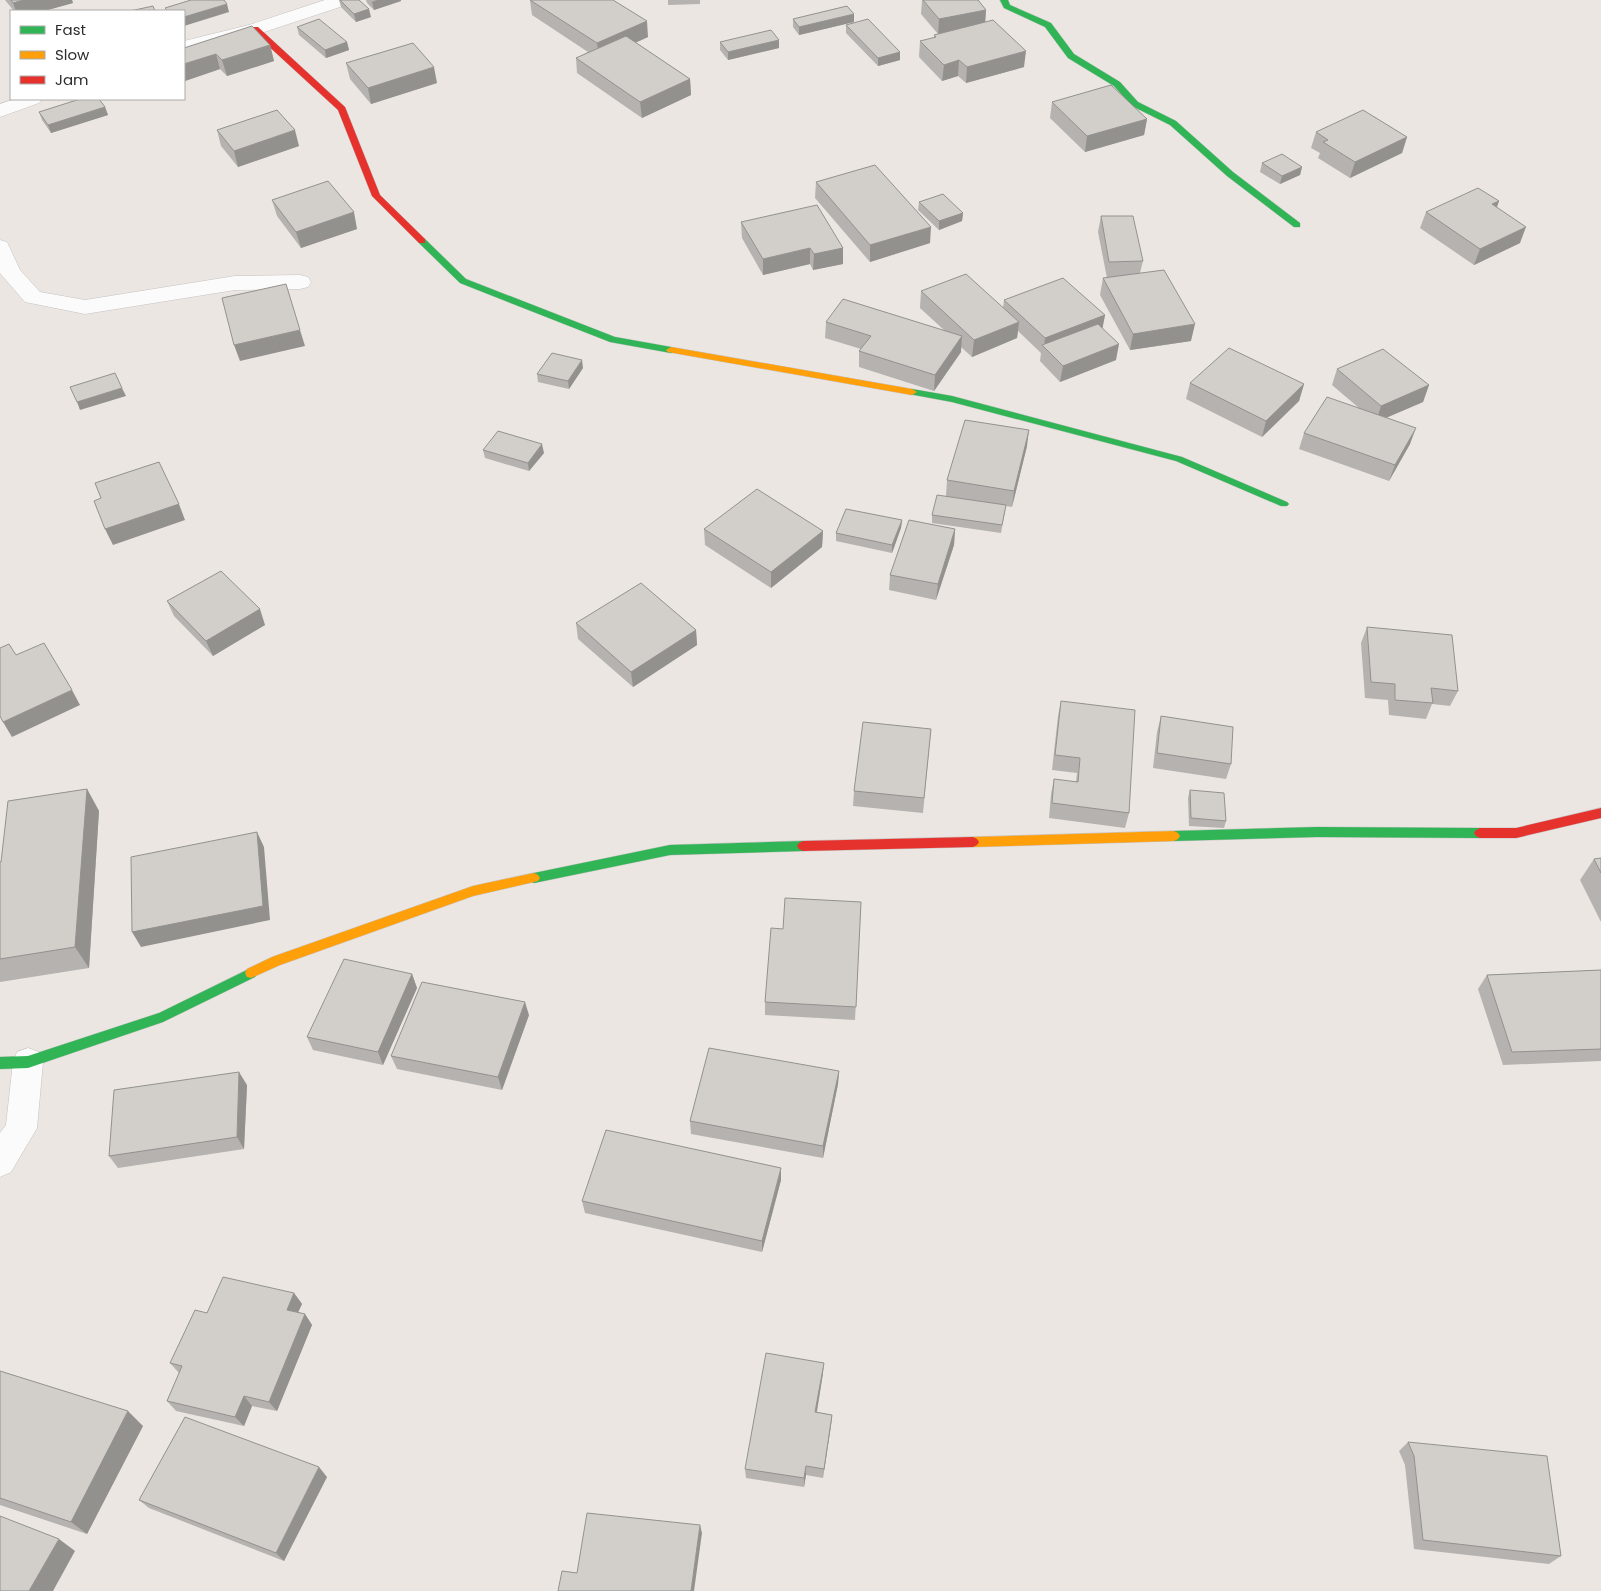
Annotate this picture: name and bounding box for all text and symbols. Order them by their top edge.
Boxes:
legend [10,10,185,100]
text: Fast [55,19,86,40]
text: Slow [55,44,90,65]
text: Jam [55,69,89,90]

